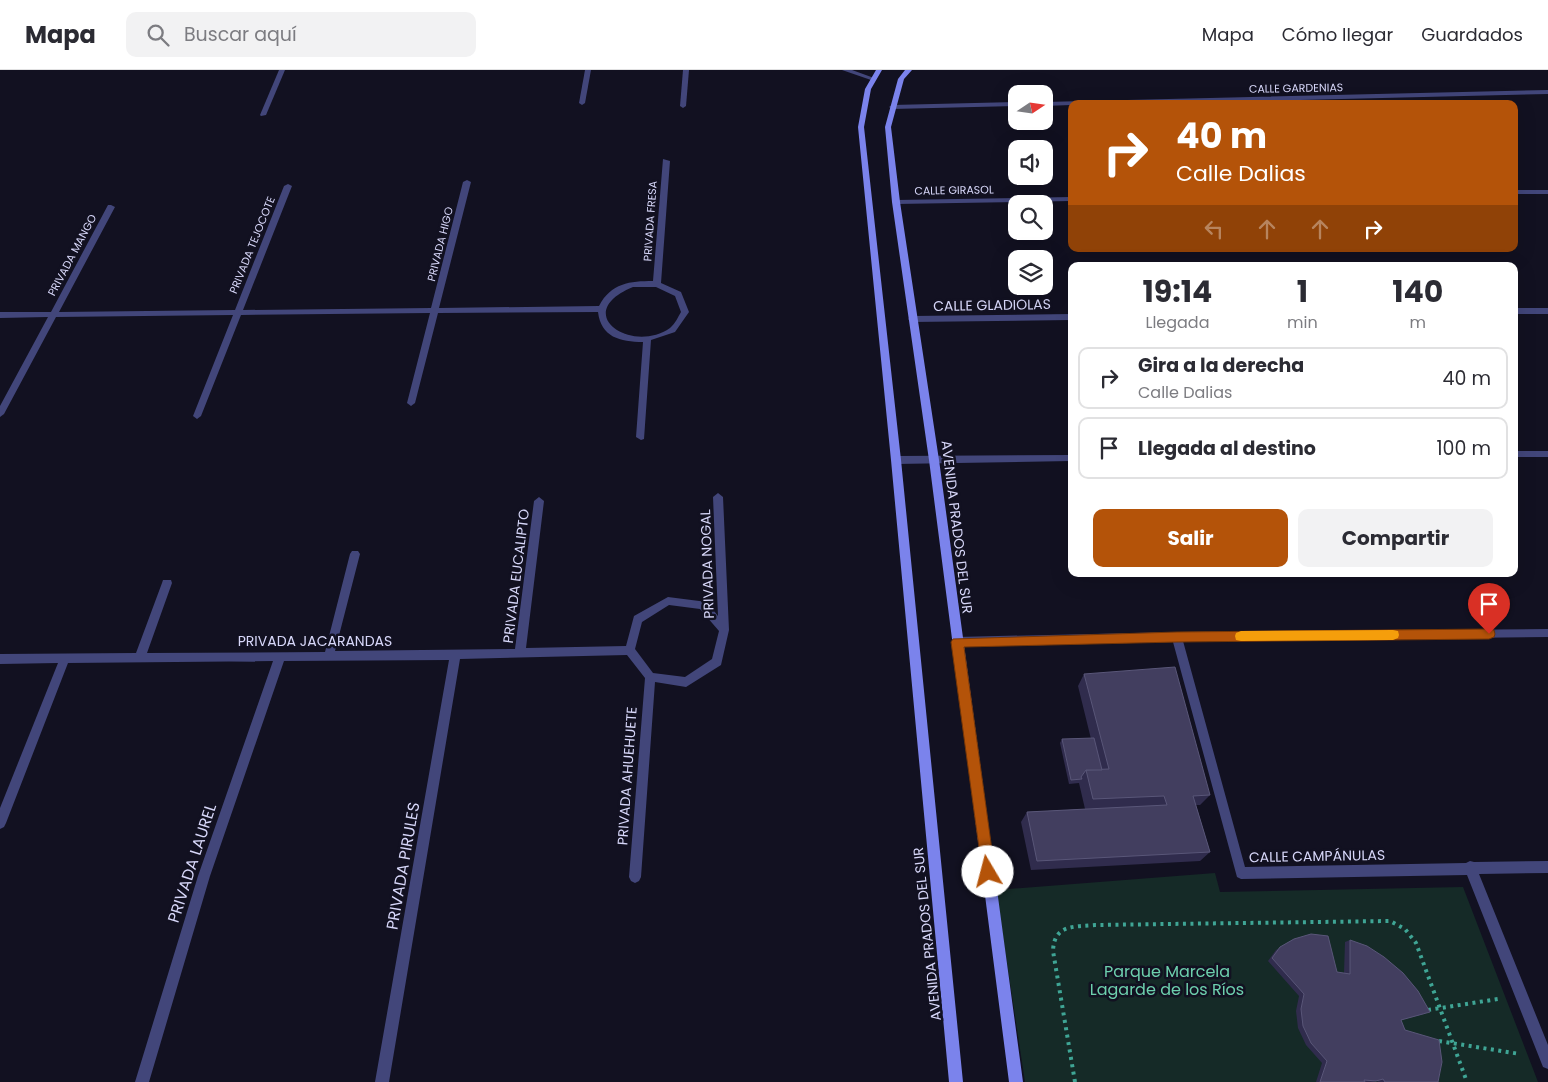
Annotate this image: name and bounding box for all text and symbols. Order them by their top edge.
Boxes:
search box [126,12,476,57]
text: Mapa [25,18,96,51]
icon: search [144,21,172,49]
text: Buscar aquí [184,21,297,48]
text: Mapa [1202,22,1254,47]
text: Cómo llegar [1282,22,1393,47]
text: Guardados [1421,22,1523,47]
street label: CALLE GARDENIAS [1249,79,1343,97]
north arrow [1008,85,1052,130]
map controls [1008,85,1053,295]
text: 40 m [1176,111,1267,160]
icon: right [1093,120,1158,185]
button: sound [1008,140,1053,185]
text: Calle Dalias [1176,158,1306,189]
street label: PRIVADA FRESA [639,180,661,262]
street label: CALLE GIRASOL [914,181,994,199]
street label: PRIVADA TEJOCOTE [225,194,279,296]
button: search [1008,195,1053,240]
street label: PRIVADA HIGO [423,205,457,283]
street label: PRIVADA MANGO [44,211,100,299]
icon: left [1200,215,1228,243]
icon: ahead [1253,215,1281,243]
icon: ahead [1306,215,1334,243]
icon: right [1359,215,1387,243]
button: layers [1008,250,1053,295]
text: 19:14 [1143,270,1212,313]
text: 1 [1297,270,1308,313]
text: 140 [1392,270,1443,313]
street label: CALLE GLADIOLAS [933,294,1051,316]
text: Llegada [1145,311,1210,334]
text: min [1287,311,1318,334]
text: m [1410,311,1426,334]
text: Gira a la derecha [1138,352,1304,379]
icon: right [1095,364,1123,392]
text: 40 m [1442,365,1491,392]
text: Calle Dalias [1138,381,1232,404]
icon: arrive [1095,434,1123,462]
text: Llegada al destino [1138,435,1316,462]
text: 100 m [1436,435,1491,462]
street label: AVENIDA PRADOS DEL SUR [936,439,978,615]
street label: PRIVADA EUCALIPTO [498,508,534,644]
street label: PRIVADA NOGAL [695,509,719,619]
button: Salir [1093,509,1288,567]
button: Compartir [1298,509,1493,567]
pin [1468,583,1510,634]
icon: arrive [1475,590,1503,618]
street label: PRIVADA JACARANDAS [238,631,392,651]
street label: PRIVADA AHUEHUETE [612,706,642,846]
street label: PRIVADA LAUREL [162,800,222,926]
street label: PRIVADA PIRULES [380,800,426,932]
position arrow [961,845,1013,897]
street label: CALLE CAMPÁNULAS [1249,845,1385,867]
street label: AVENIDA PRADOS DEL SUR [908,846,946,1022]
park label: Parque Marcela Lagarde de los Ríos [1090,960,1244,1001]

